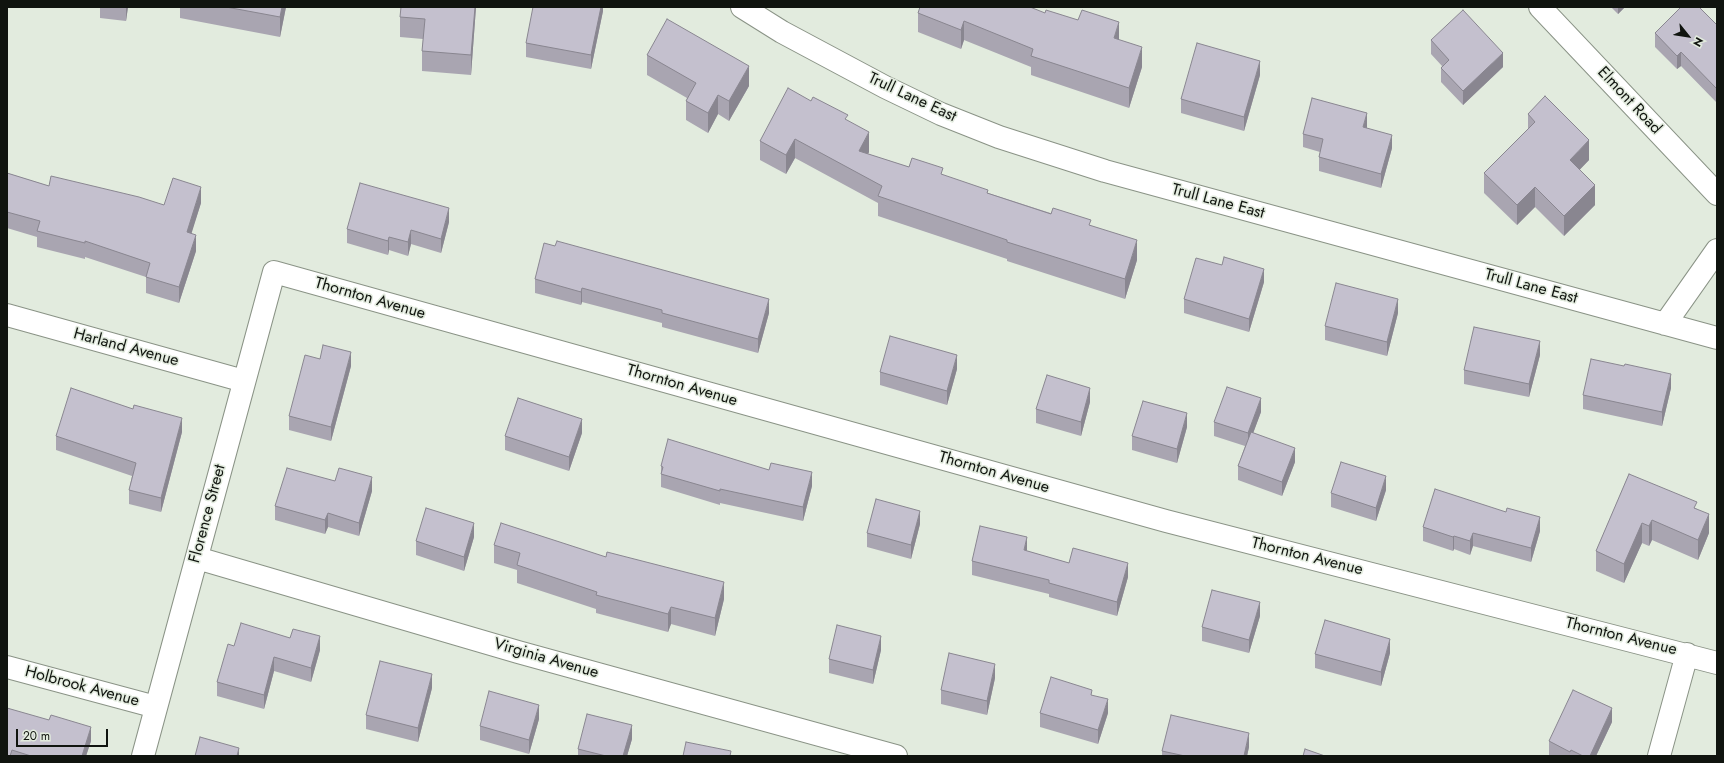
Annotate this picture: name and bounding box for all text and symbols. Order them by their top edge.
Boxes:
north arrow [1668,16,1708,56]
text: N [1689,34,1708,50]
street label: Elmont Road [1593,63,1665,139]
street label: Trull Lane East [865,69,959,127]
street label: Trull Lane East [1169,180,1267,224]
street label: Trull Lane East [1482,265,1580,309]
street label: Thornton Avenue [313,274,427,324]
street label: Harland Avenue [71,325,181,371]
street label: Thornton Avenue [625,361,739,411]
street label: Thornton Avenue [937,448,1051,498]
street label: Florence Street [186,463,230,565]
street label: Thornton Avenue [1249,534,1365,580]
street label: Thornton Avenue [1563,614,1679,660]
street label: Virginia Avenue [491,635,601,683]
street label: Holbrook Avenue [23,663,141,711]
scale bar [18,721,110,747]
text: 20 m [23,727,50,745]

